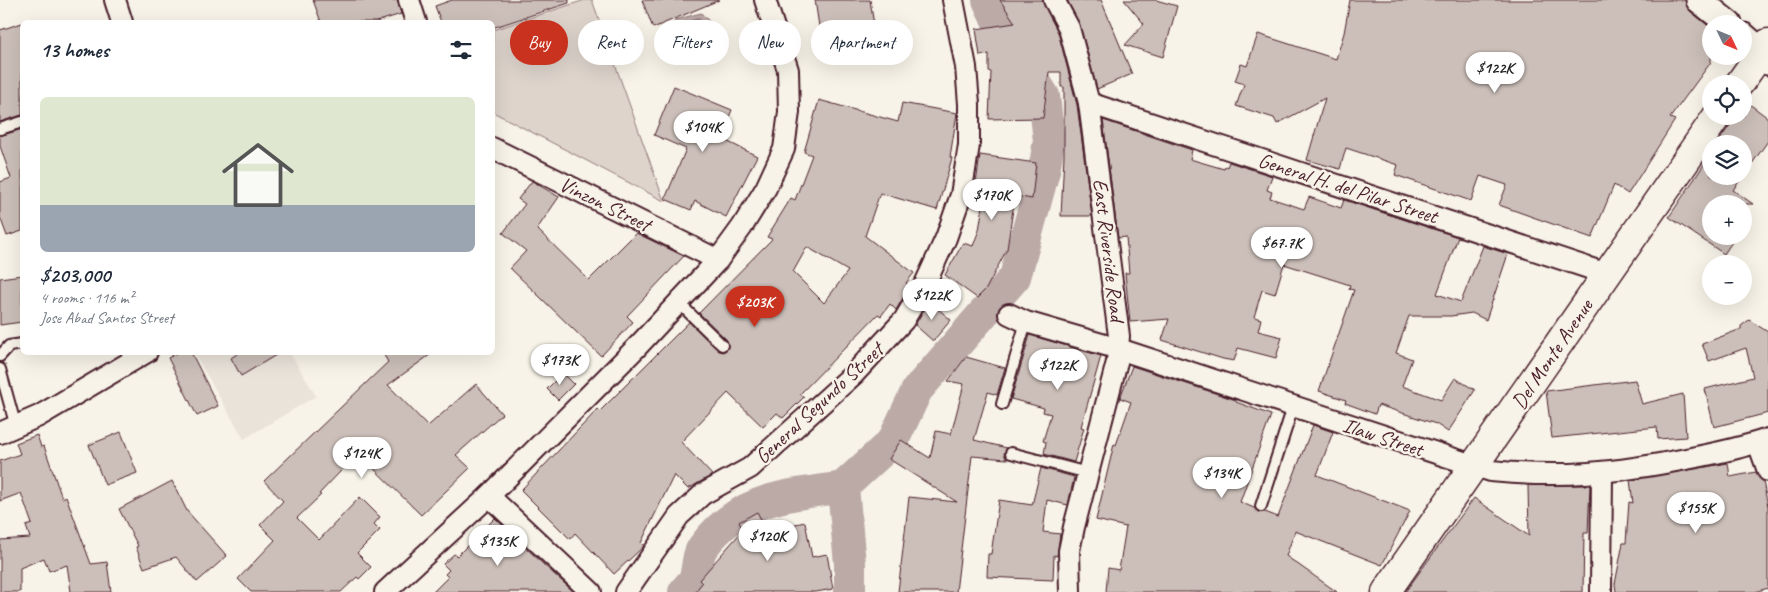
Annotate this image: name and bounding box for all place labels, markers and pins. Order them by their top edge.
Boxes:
pin: $122K [1460,52,1530,94]
pin: $104K [668,110,738,153]
pin: $170K [957,178,1027,221]
pin: $67.7K [1241,226,1323,269]
pin: $122K [897,278,967,321]
pin: $203K [720,286,790,328]
pin: $173K [525,344,595,386]
pin: $122K [1023,348,1093,391]
pin: $124K [327,436,397,479]
pin: $134K [1187,456,1257,499]
pin: $155K [1661,492,1731,534]
pin: $120K [733,520,803,562]
pin: $135K [463,524,533,567]

